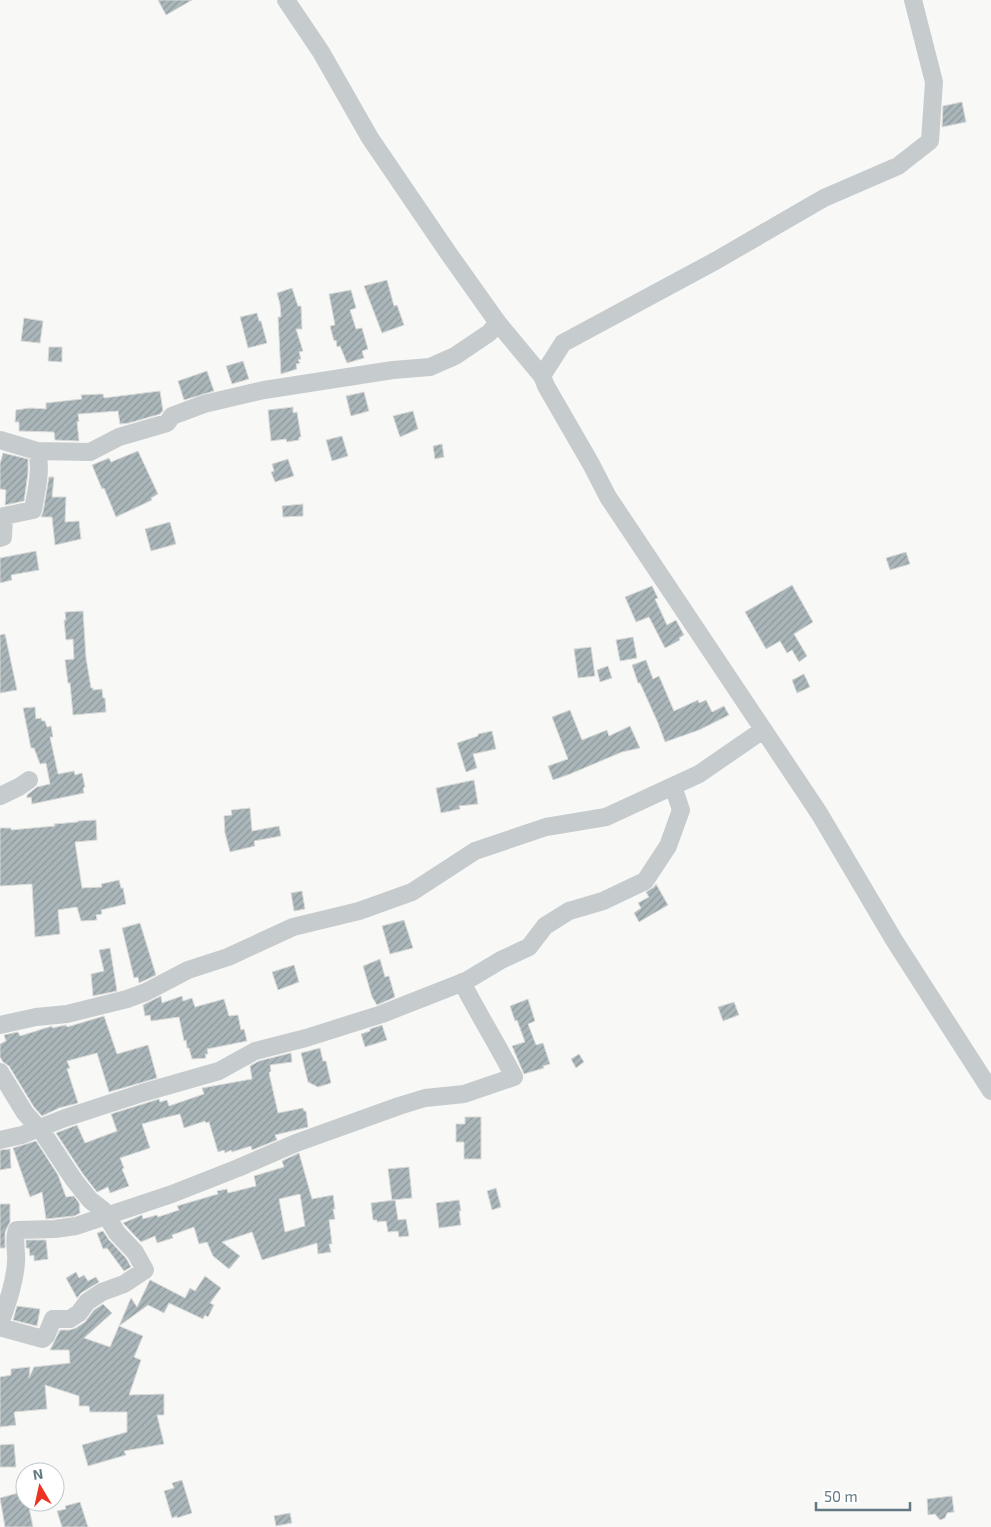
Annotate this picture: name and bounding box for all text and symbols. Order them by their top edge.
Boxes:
north arrow [15,1462,65,1512]
text: N [32,1464,44,1483]
scale bar [816,1480,910,1512]
text: 50 m [824,1487,858,1505]

